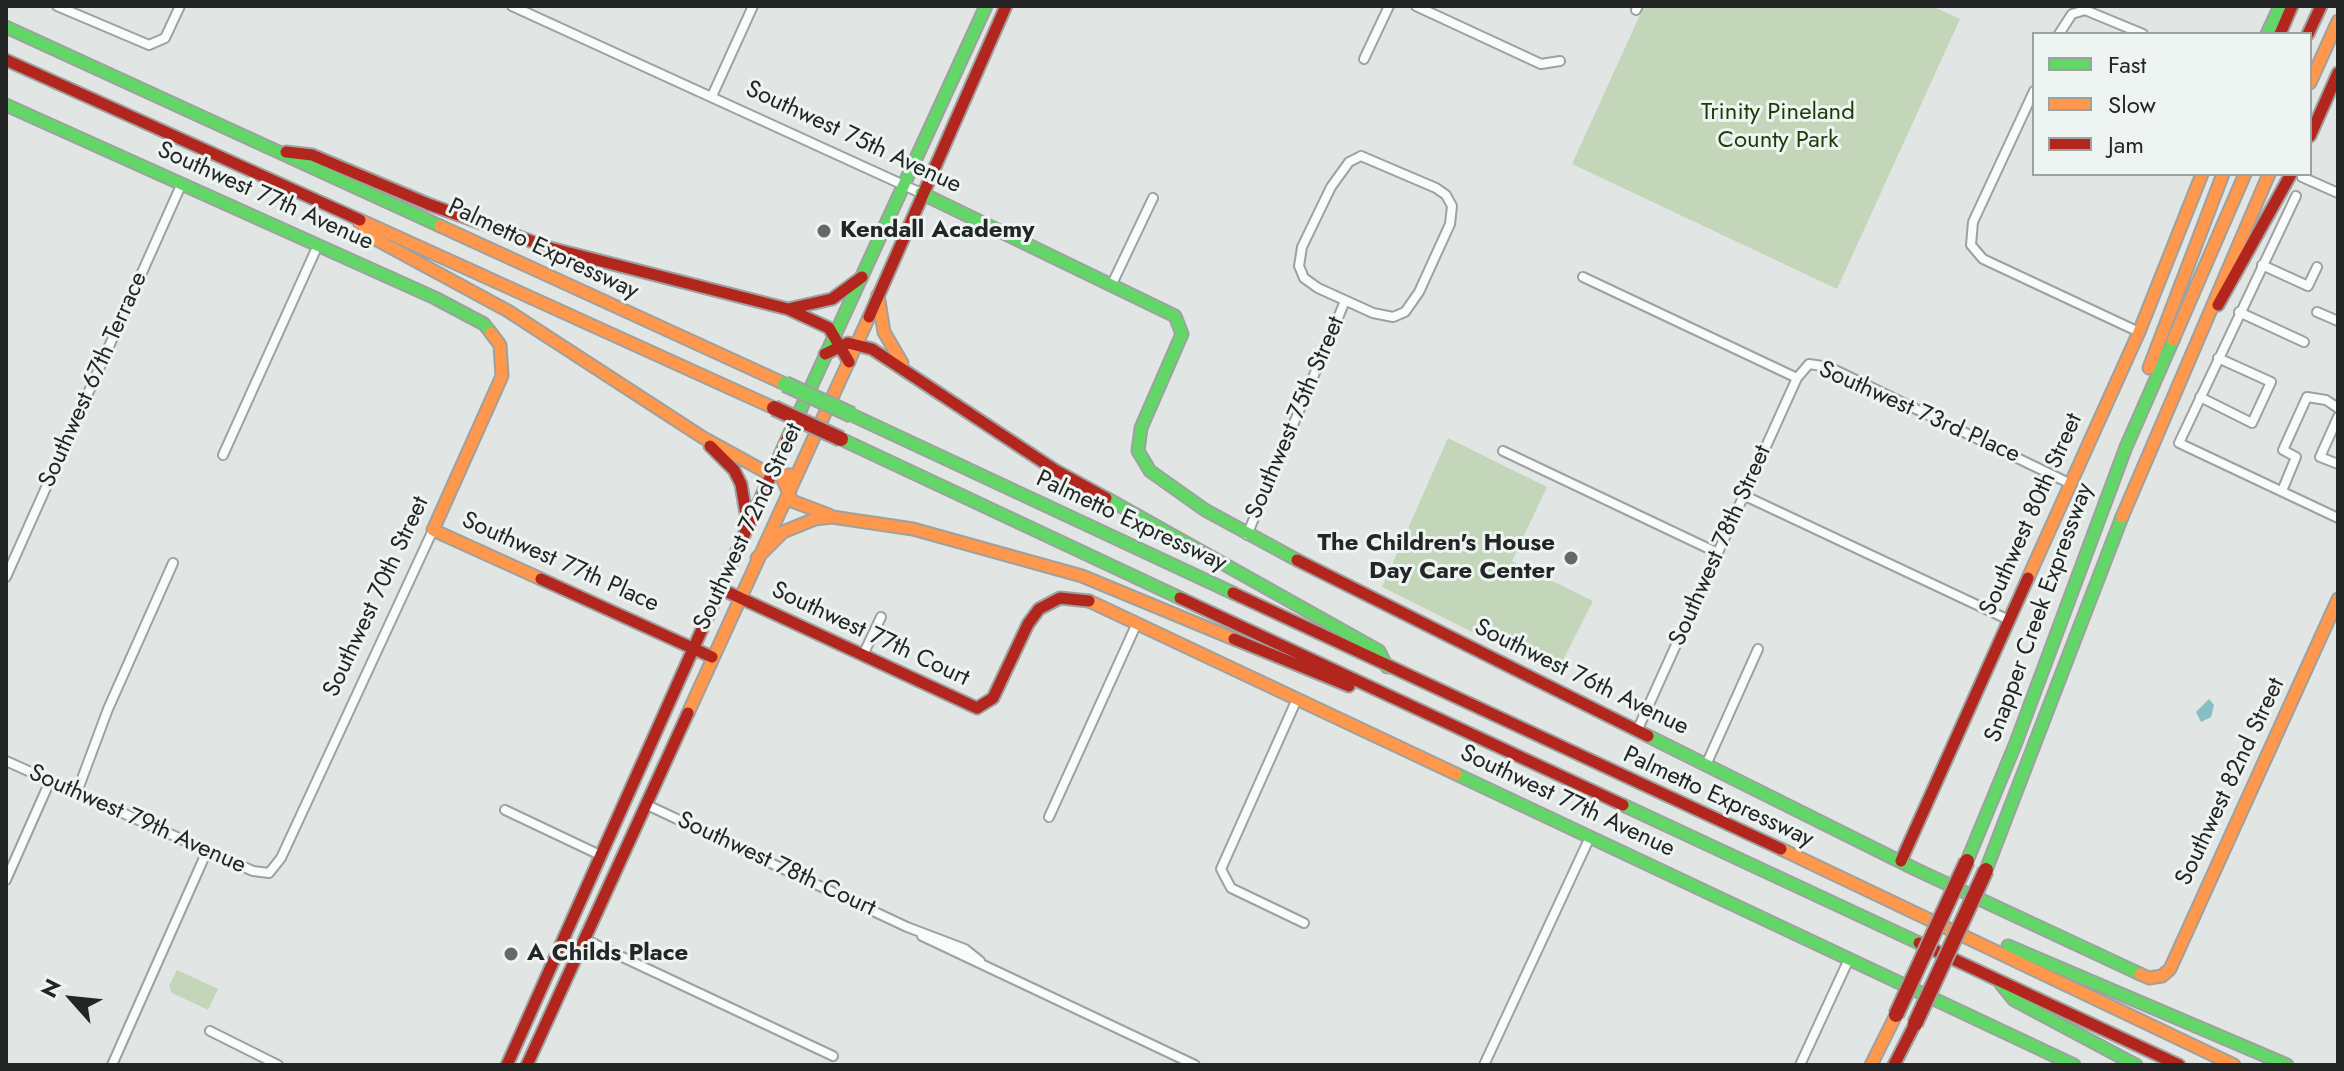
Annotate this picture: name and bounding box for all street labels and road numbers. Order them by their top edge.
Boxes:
street label: Southwest 75th Avenue [741,75,965,201]
street label: Southwest 77th Avenue [152,136,378,258]
street label: Palmetto Expressway [443,193,643,307]
street label: Southwest 67th Terrace [33,268,155,492]
street label: Southwest 75th Street [1240,312,1352,524]
street label: Southwest 73rd Place [1814,356,2024,470]
street label: Southwest 80th Street [1974,409,2090,621]
street label: Southwest 72nd Street [688,419,810,635]
street label: Southwest 78th Street [1664,441,1778,651]
street label: Palmetto Expressway [1031,465,1231,579]
street label: Snapper Creek Expressway [1980,479,2100,747]
street label: Southwest 70th Street [318,492,436,702]
street label: Southwest 77th Place [457,507,663,619]
street label: Southwest 77th Court [767,577,973,693]
street label: Southwest 76th Avenue [1469,614,1693,742]
street label: Southwest 82nd Street [2170,674,2292,890]
street label: Southwest 77th Avenue [1455,740,1679,864]
street label: Palmetto Expressway [1618,741,1818,855]
street label: Southwest 79th Avenue [24,759,250,881]
street label: Southwest 78th Court [672,806,880,924]

